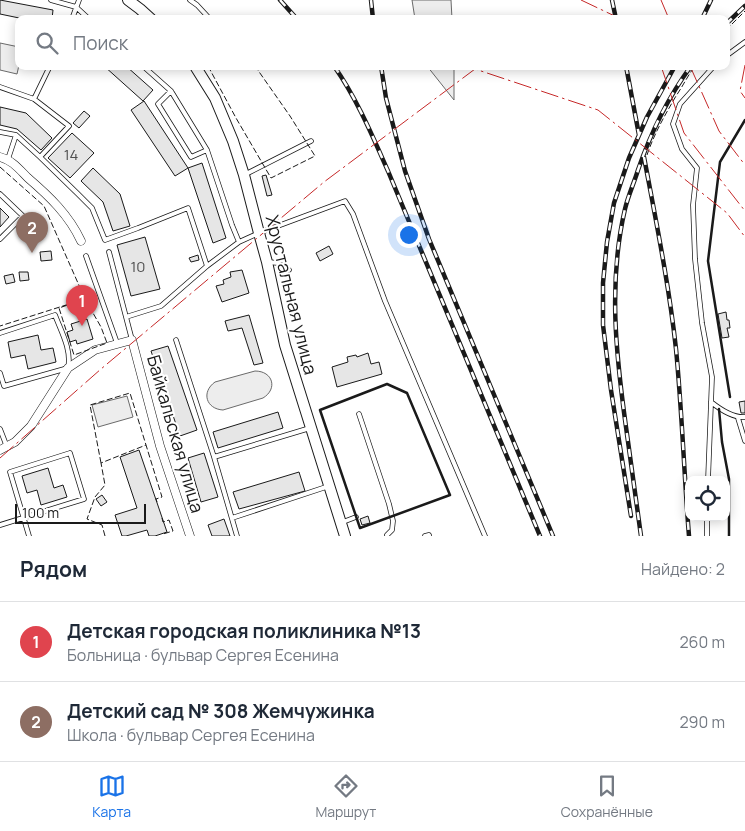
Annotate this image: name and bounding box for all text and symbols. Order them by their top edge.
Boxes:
search box [15,15,730,70]
icon: search [33,29,61,57]
text: Поиск [73,30,128,56]
house number: 14 [64,144,78,165]
pin: 2 [16,212,48,253]
street label: Хрустальная улица [261,213,323,377]
your location [396,222,422,248]
house number: 10 [131,256,146,277]
pin: 1 [66,285,98,326]
street label: Байкальская улица [142,352,210,516]
map controls [685,476,730,521]
button: locate [685,476,730,521]
scale bar [15,501,146,524]
text: 100 m [22,503,59,522]
text: Рядом [20,555,87,583]
text: Найдено: 2 [641,558,725,580]
text: Детская городская поликлиника №13 [67,618,421,644]
text: 1 [32,631,40,653]
text: 260 m [679,631,725,653]
text: Больница · бульвар Сергея Есенина [67,644,339,666]
text: Детский сад № 308 Жемчужинка [67,698,375,724]
text: 2 [31,711,41,733]
text: 290 m [679,711,725,733]
text: Школа · бульвар Сергея Есенина [67,724,315,746]
tab: Карта [92,772,131,821]
tab: Маршрут [315,772,376,821]
tab: Сохранённые [561,772,653,821]

